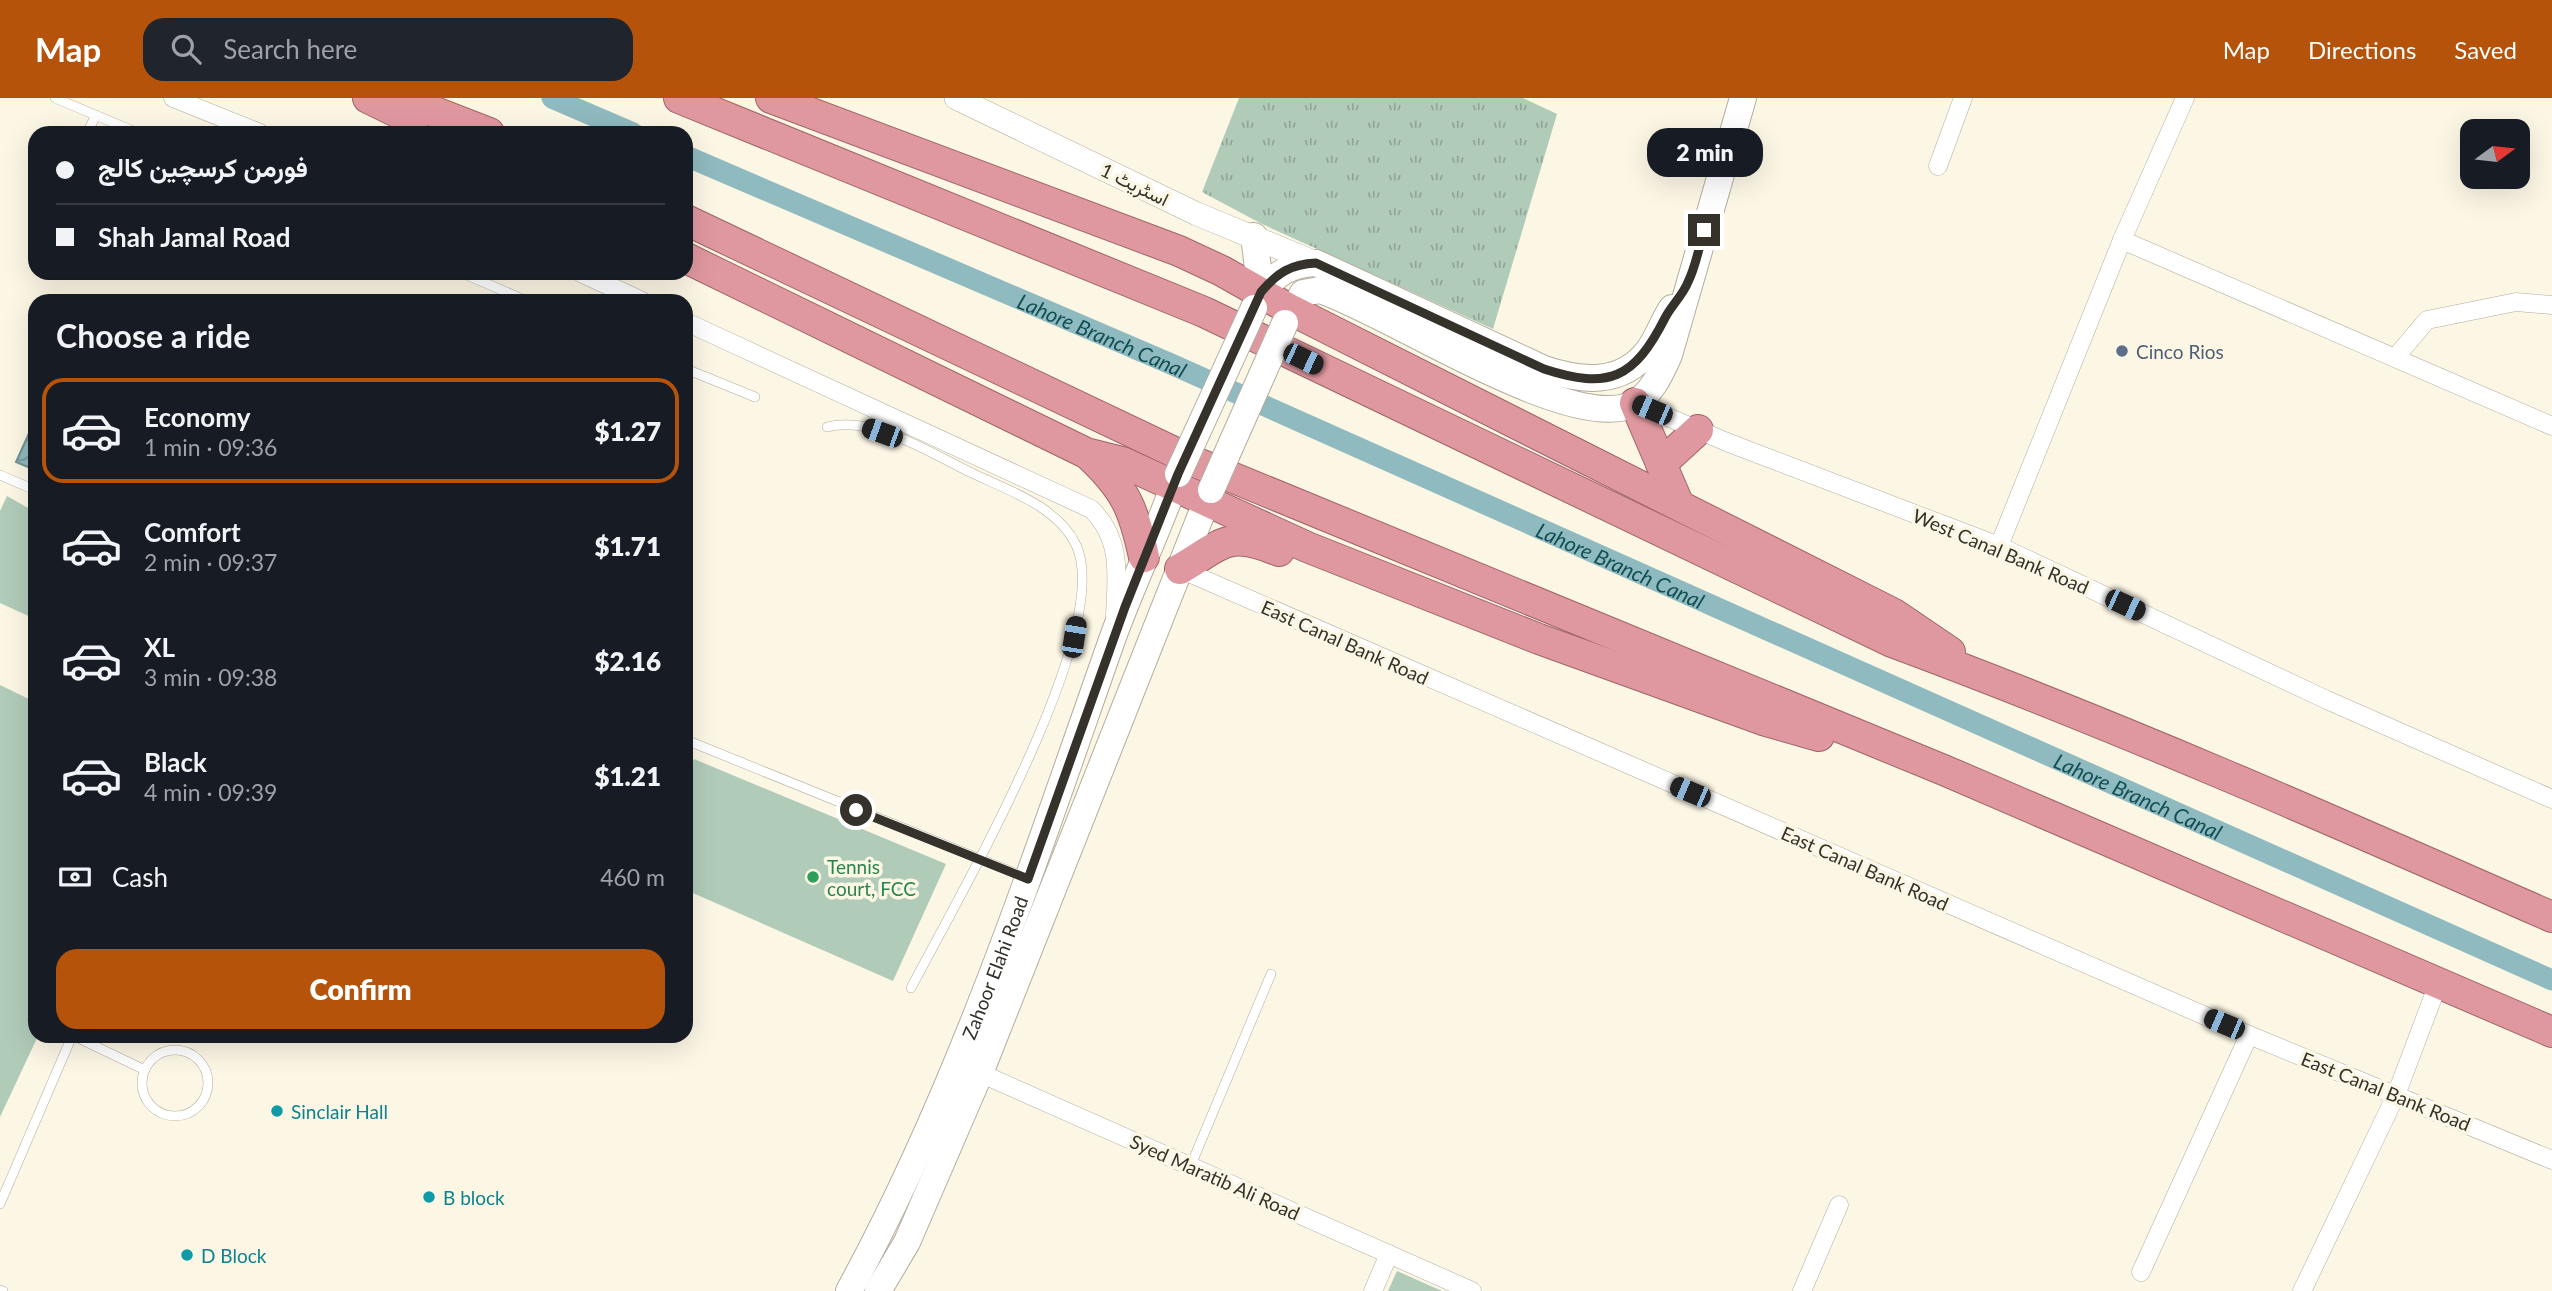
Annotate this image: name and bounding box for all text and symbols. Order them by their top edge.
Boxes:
search box [143,18,633,81]
text: Map [35,29,101,69]
icon: search [167,30,205,68]
text: Search here [223,33,357,65]
text: Map [2223,35,2270,64]
text: Directions [2308,35,2416,64]
text: Saved [2454,35,2517,64]
north arrow [2460,119,2530,189]
map controls [2460,119,2530,189]
callout: 2 min [1646,129,1762,178]
text: 2 min [1676,138,1734,166]
text: فورمن کرسچین کالج [98,151,308,183]
street label: اسٹریٹ 1 [1097,158,1173,211]
route end [1688,214,1720,246]
text: Shah Jamal Road [98,221,291,253]
water label: Lahore Branch Canal [1014,287,1191,382]
text: Choose a ride [56,316,250,355]
car [1280,340,1327,378]
place label: Cinco Rios [2136,340,2224,363]
marker: Cinco Rios [2114,343,2130,359]
car [1629,392,1676,428]
icon: car [60,399,123,462]
text: Economy [144,401,250,433]
text: $1.27 [594,415,661,447]
car [859,416,906,450]
text: 1 min · 09:36 [144,433,277,461]
street label: West Canal Bank Road [1910,504,2092,598]
icon: car [60,514,123,577]
text: Comfort [144,516,241,548]
water label: Lahore Branch Canal [1533,516,1709,613]
text: $1.71 [594,530,661,562]
text: 2 min · 09:37 [144,548,277,576]
car [2102,587,2149,623]
street label: East Canal Bank Road [1258,595,1432,689]
car [1061,615,1088,659]
icon: car [60,629,123,692]
text: XL [144,631,175,663]
text: $2.16 [594,645,661,677]
text: 3 min · 09:38 [144,663,277,691]
icon: car [60,744,123,807]
text: Black [144,746,207,778]
water label: Lahore Branch Canal [2051,747,2226,844]
text: $1.21 [594,760,661,792]
car [1667,774,1714,810]
text: 4 min · 09:39 [144,778,277,806]
route start [840,794,872,826]
street label: East Canal Bank Road [1778,821,1952,915]
place label: Tennis court, FCC [827,855,916,900]
icon: cash [56,858,94,896]
text: Cash [112,861,168,893]
text: 460 m [600,863,665,891]
marker: Tennis court, FCC [805,869,821,885]
street label: Zahoor Elahi Road [956,893,1032,1042]
button: Confirm [56,949,665,1029]
car [2201,1006,2248,1042]
street label: East Canal Bank Road [2298,1047,2474,1135]
place label: Sinclair Hall [291,1100,388,1123]
marker: Sinclair Hall [269,1103,285,1119]
street label: Syed Maratib Ali Road [1127,1129,1303,1225]
place label: B block [443,1186,505,1209]
marker: B block [421,1189,437,1205]
place label: D Block [201,1244,267,1267]
marker: D Block [179,1247,195,1263]

